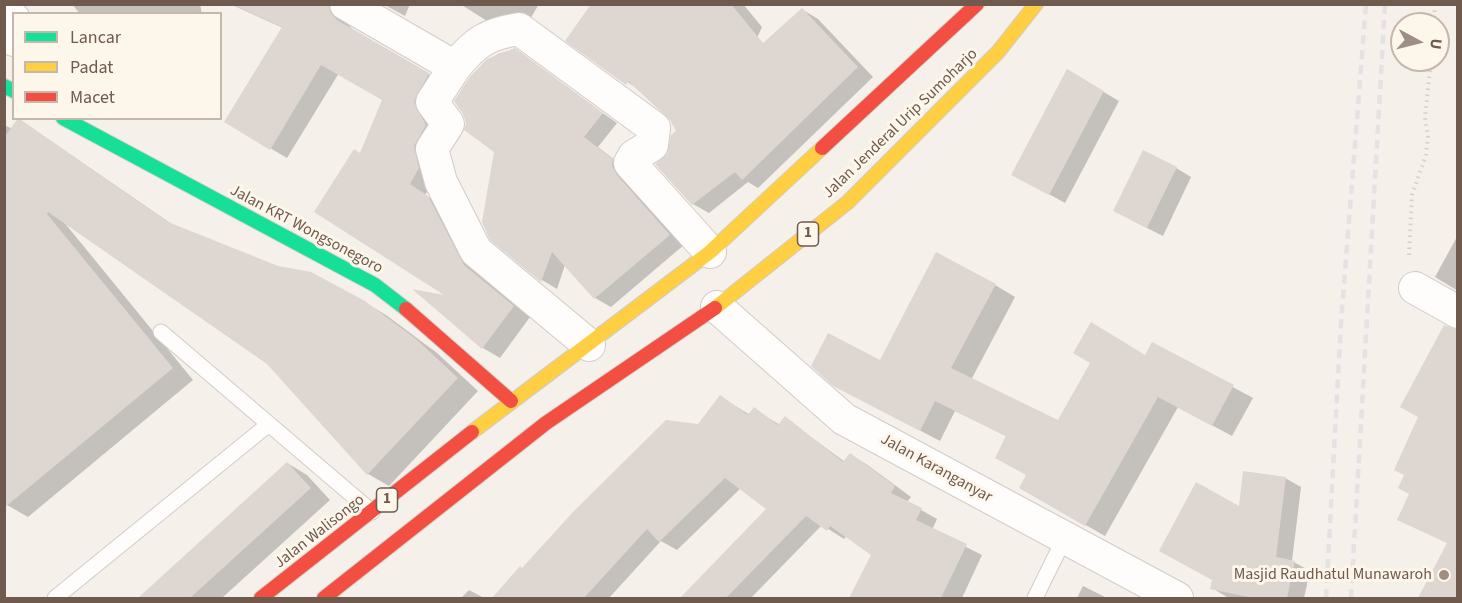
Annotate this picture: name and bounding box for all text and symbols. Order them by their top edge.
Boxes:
legend [12,12,222,120]
north arrow [1390,12,1450,72]
text: Lancar [70,25,121,50]
text: U [1424,37,1447,51]
street label: Jalan Jenderal Urip Sumoharjo [820,45,982,203]
text: Padat [70,55,113,80]
text: Macet [70,85,115,110]
street label: Jalan KRT Wongsonegoro [226,182,386,278]
road number: 1 [798,222,818,246]
street label: Jalan Karanganyar [877,430,995,508]
road number: 1 [376,488,398,512]
street label: Jalan Walisongo [271,491,369,573]
place label: Masjid Raudhatul Munawaroh [1234,565,1432,585]
marker: Masjid Raudhatul Munawaroh [1437,568,1451,582]

